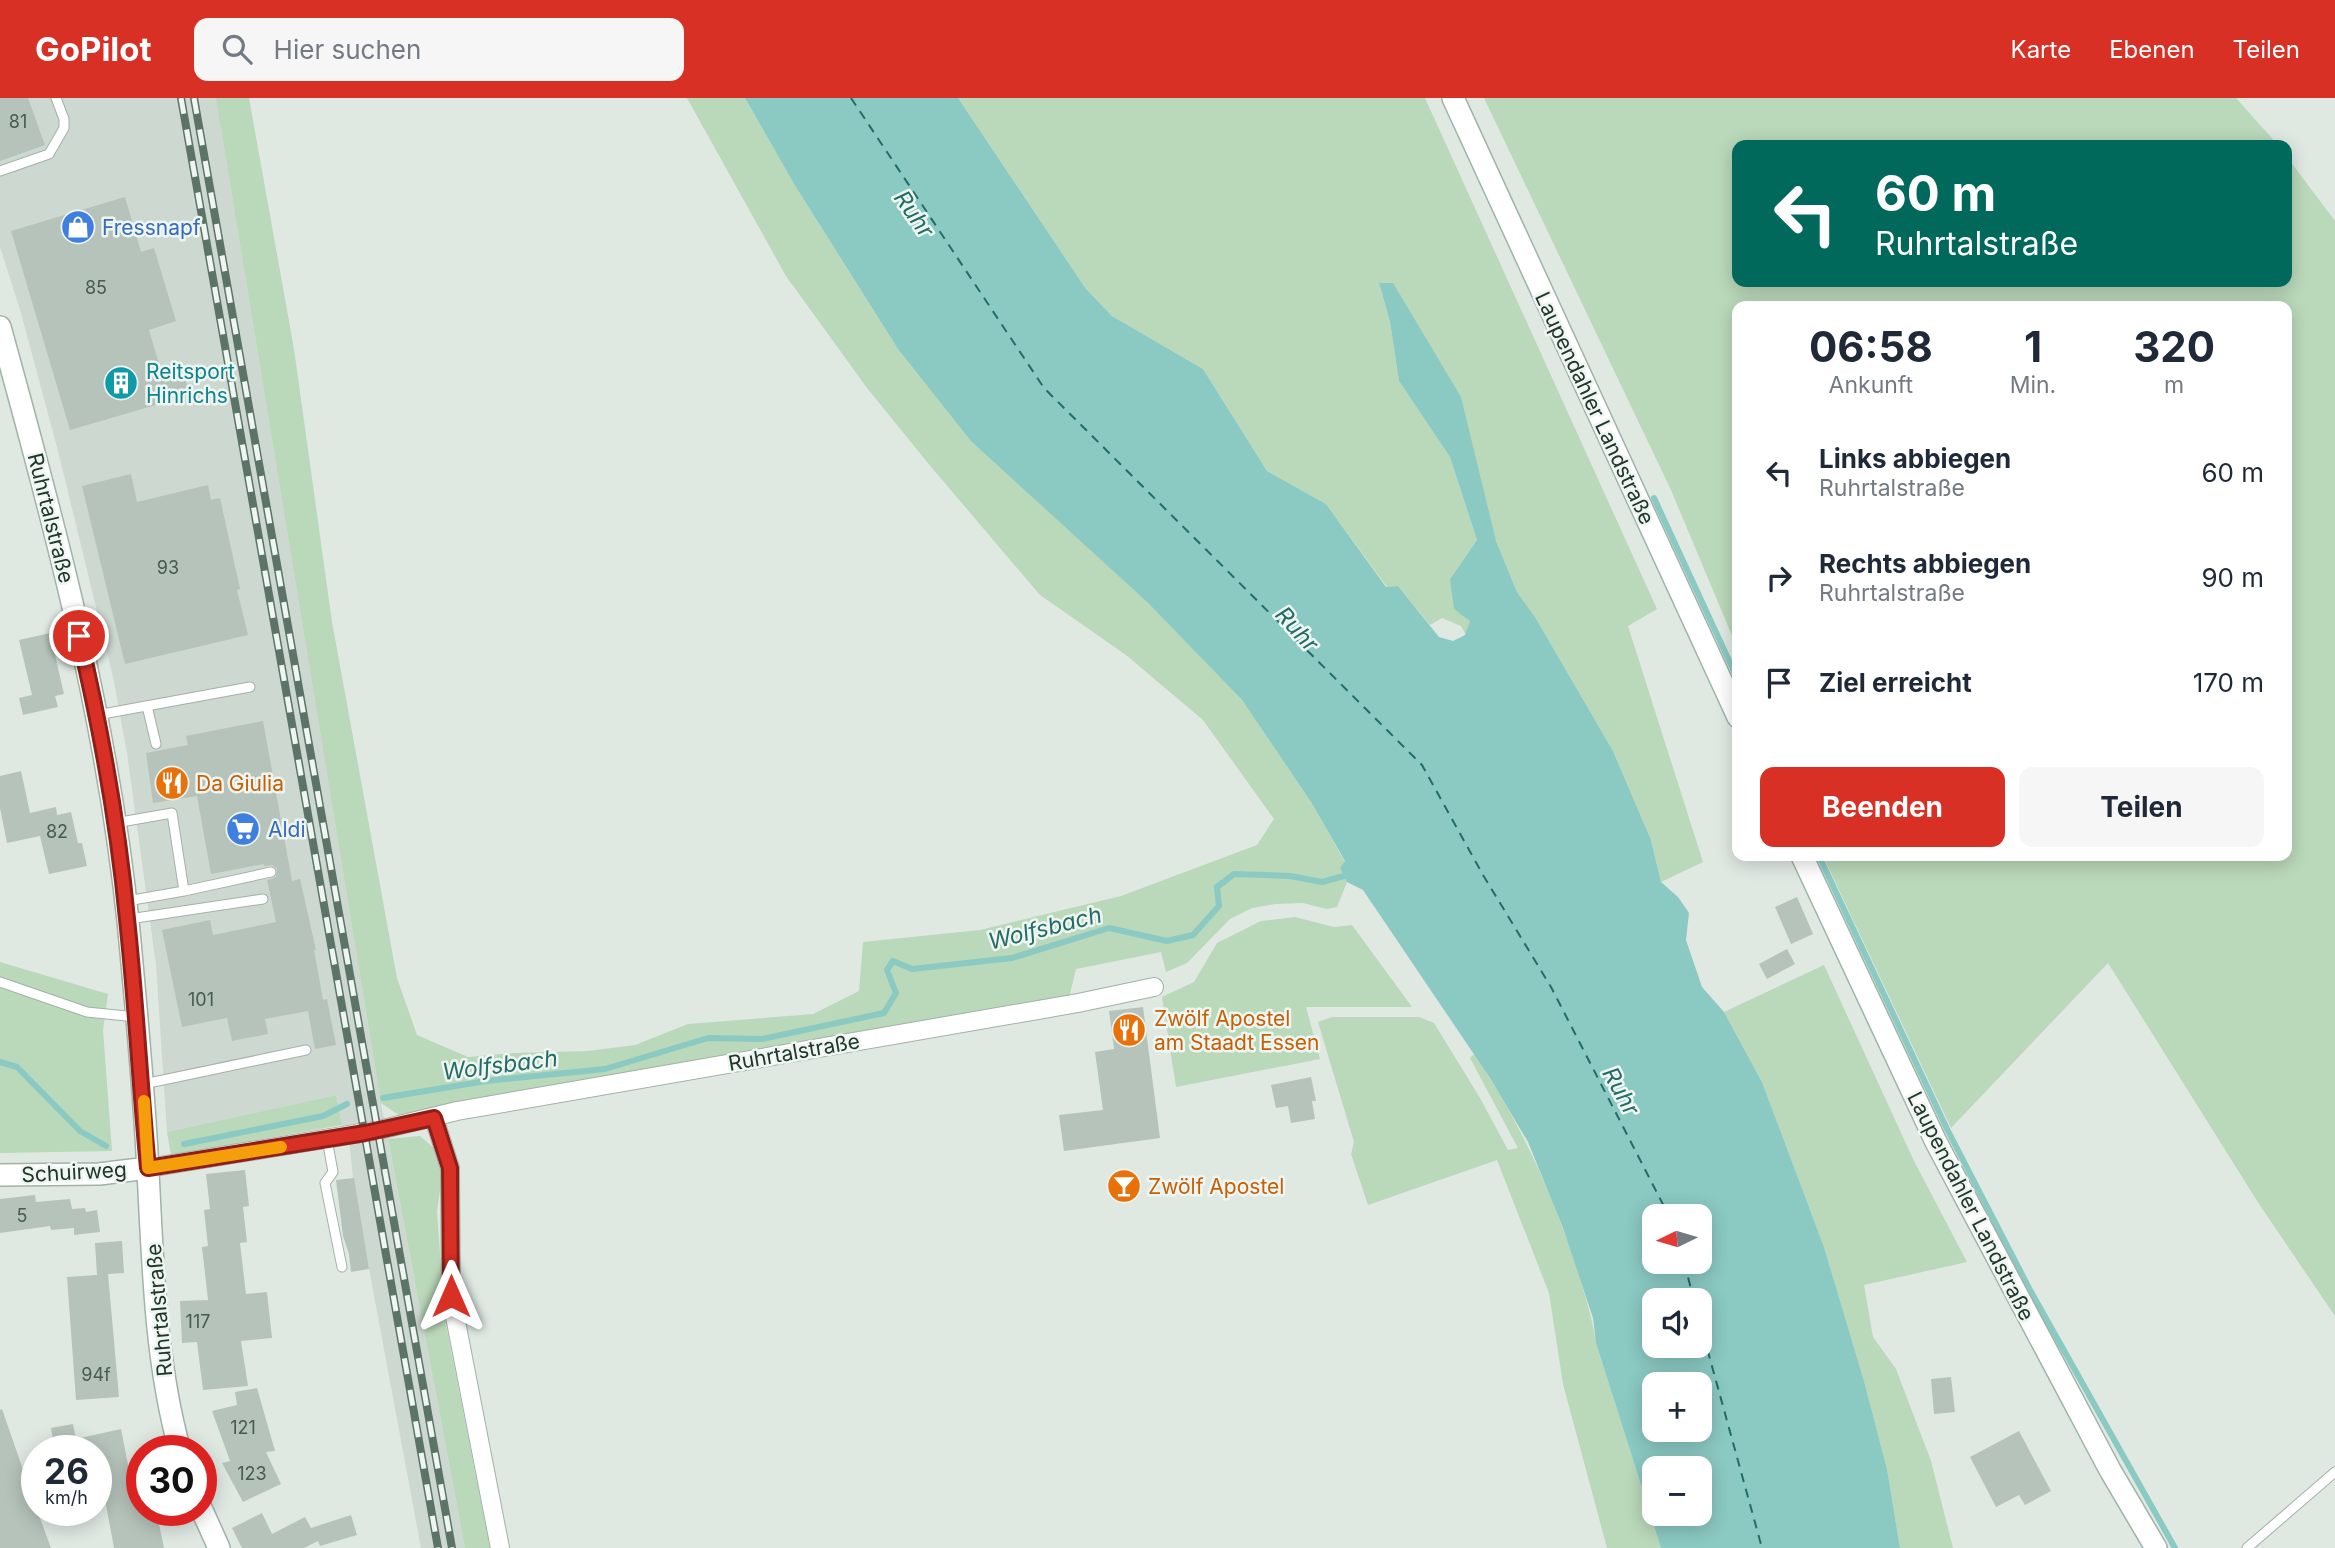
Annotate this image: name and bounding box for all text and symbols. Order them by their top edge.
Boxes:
search box [194,18,684,81]
text: GoPilot [35,29,152,69]
icon: search [218,30,256,68]
text: Hier suchen [274,34,421,65]
text: Karte [2011,35,2071,64]
text: Ebenen [2109,35,2195,64]
text: Teilen [2233,35,2300,64]
house number: 81 [9,111,27,132]
text: 60 m [1875,164,1996,223]
icon: left [1760,168,1851,259]
water label: Ruhr [888,185,941,244]
shop icon: Fressnapf [59,208,97,246]
place label: Fressnapf [102,215,201,240]
text: Ruhrtalstraße [1875,224,2078,263]
house number: 85 [85,277,107,298]
street label: Laupendahler Landstraße [1530,288,1660,528]
text: 06:58 [1809,321,1933,372]
text: 1 [2024,321,2042,372]
text: 320 [2133,321,2215,372]
place label: Reitsport Hinrichs [146,359,235,408]
building icon: Reitsport Hinrichs [102,364,140,402]
text: Ankunft [1829,371,1913,399]
text: Min. [2010,371,2056,399]
text: m [2164,371,2184,399]
text: Links abbiegen [1819,443,2011,474]
street label: Ruhrtalstraße [23,450,79,586]
icon: left [1760,454,1798,492]
text: 60 m [2201,457,2264,488]
text: Ruhrtalstraße [1819,474,1965,502]
text: Rechts abbiegen [1819,548,2031,579]
house number: 93 [157,557,179,578]
icon: right [1760,559,1798,597]
text: 90 m [2201,562,2264,593]
text: Ruhrtalstraße [1819,579,1965,607]
water label: Ruhr [1270,601,1325,658]
pin [49,606,109,666]
icon: arrive [60,617,98,655]
icon: arrive [1760,664,1798,702]
text: Ziel erreicht [1819,667,1972,698]
text: 170 m [2193,667,2264,698]
restaurant icon: Da Giulia [153,764,191,802]
button: Beenden [1760,767,2005,847]
button: Teilen [2019,767,2264,847]
place label: Da Giulia [196,771,284,796]
supermarket icon: Aldi [224,810,262,848]
place label: Aldi [268,817,306,842]
house number: 82 [46,821,68,842]
water label: Wolfsbach [985,900,1105,956]
house number: 101 [188,989,214,1010]
place label: Zwölf Apostel am Staadt Essen [1154,1006,1320,1055]
restaurant icon: Zwölf Apostel am Staadt Essen [1110,1011,1148,1049]
street label: Ruhrtalstraße [726,1028,862,1076]
water label: Wolfsbach [441,1044,559,1086]
water label: Ruhr [1596,1062,1646,1121]
street label: Laupendahler Landstraße [1902,1087,2040,1325]
street label: Schuirweg [21,1157,127,1187]
bar icon: Zwölf Apostel [1105,1167,1143,1205]
place label: Zwölf Apostel [1148,1174,1284,1199]
north arrow [1642,1204,1712,1274]
map controls [1642,1204,1712,1526]
house number: 5 [17,1205,27,1226]
street label: Ruhrtalstraße [141,1243,177,1377]
position arrow [414,1259,488,1333]
button: sound [1642,1288,1712,1358]
house number: 117 [186,1311,210,1332]
house number: 94f [81,1364,111,1385]
button: + [1642,1372,1712,1442]
house number: 121 [230,1417,256,1438]
speed limit sign: 30 [126,1435,217,1526]
text: 26 [44,1450,89,1492]
button: − [1642,1456,1712,1526]
house number: 123 [237,1463,267,1484]
text: km/h [45,1487,88,1508]

